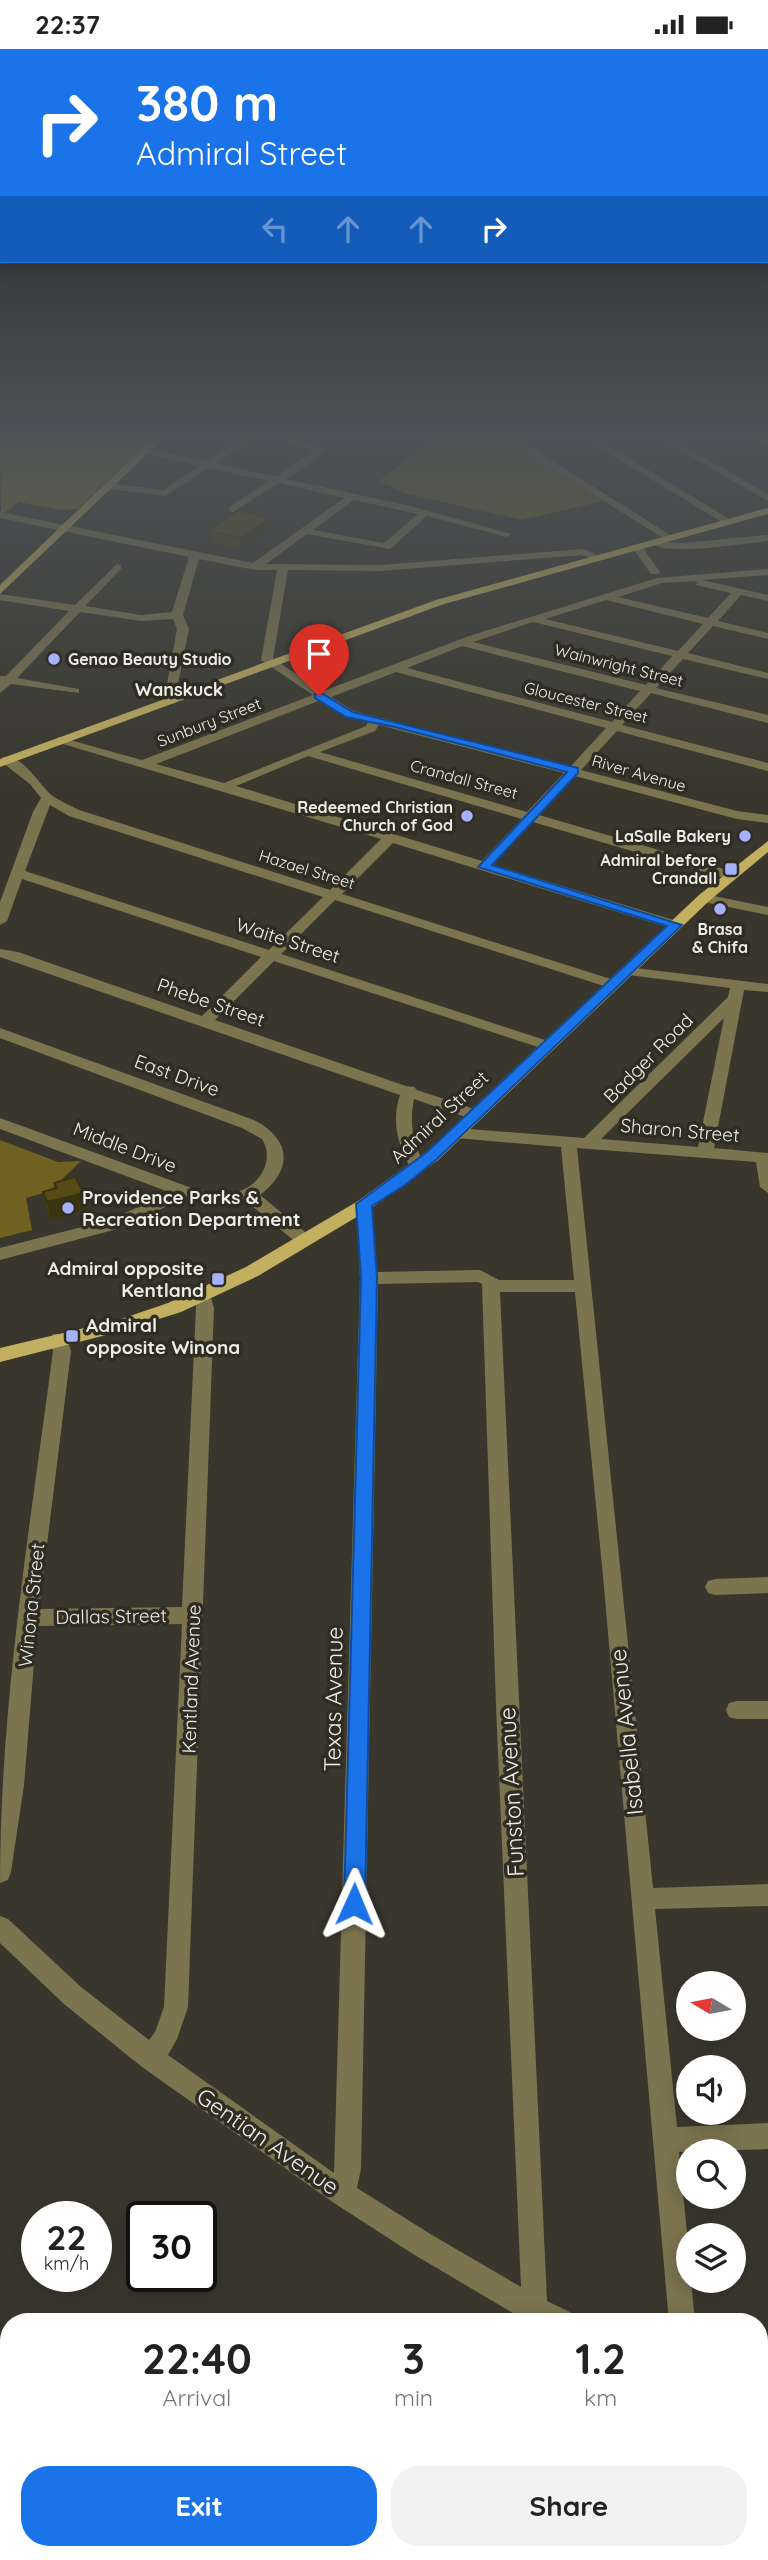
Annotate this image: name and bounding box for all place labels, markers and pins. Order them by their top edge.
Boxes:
pin [289,624,349,696]
place label: Genao Beauty Studio [68,649,232,669]
marker: Genao Beauty Studio [46,651,62,667]
place label: Redeemed Christian Church of God [297,797,453,835]
marker: Redeemed Christian Church of God [459,808,475,824]
place label: LaSalle Bakery [615,826,731,846]
marker: LaSalle Bakery [737,828,753,844]
place label: Admiral before Crandall [601,850,717,888]
marker: Admiral before Crandall [723,861,739,877]
marker: Brasa & Chifa [712,901,728,917]
place label: Brasa & Chifa [692,919,748,957]
place label: Providence Parks & Recreation Department [82,1185,301,1231]
marker: Providence Parks & Recreation Department [60,1200,76,1216]
place label: Admiral opposite Kentland [47,1256,204,1302]
marker: Admiral opposite Kentland [210,1271,226,1287]
place label: Admiral opposite Winona [86,1313,240,1359]
marker: Admiral opposite Winona [64,1328,80,1344]

